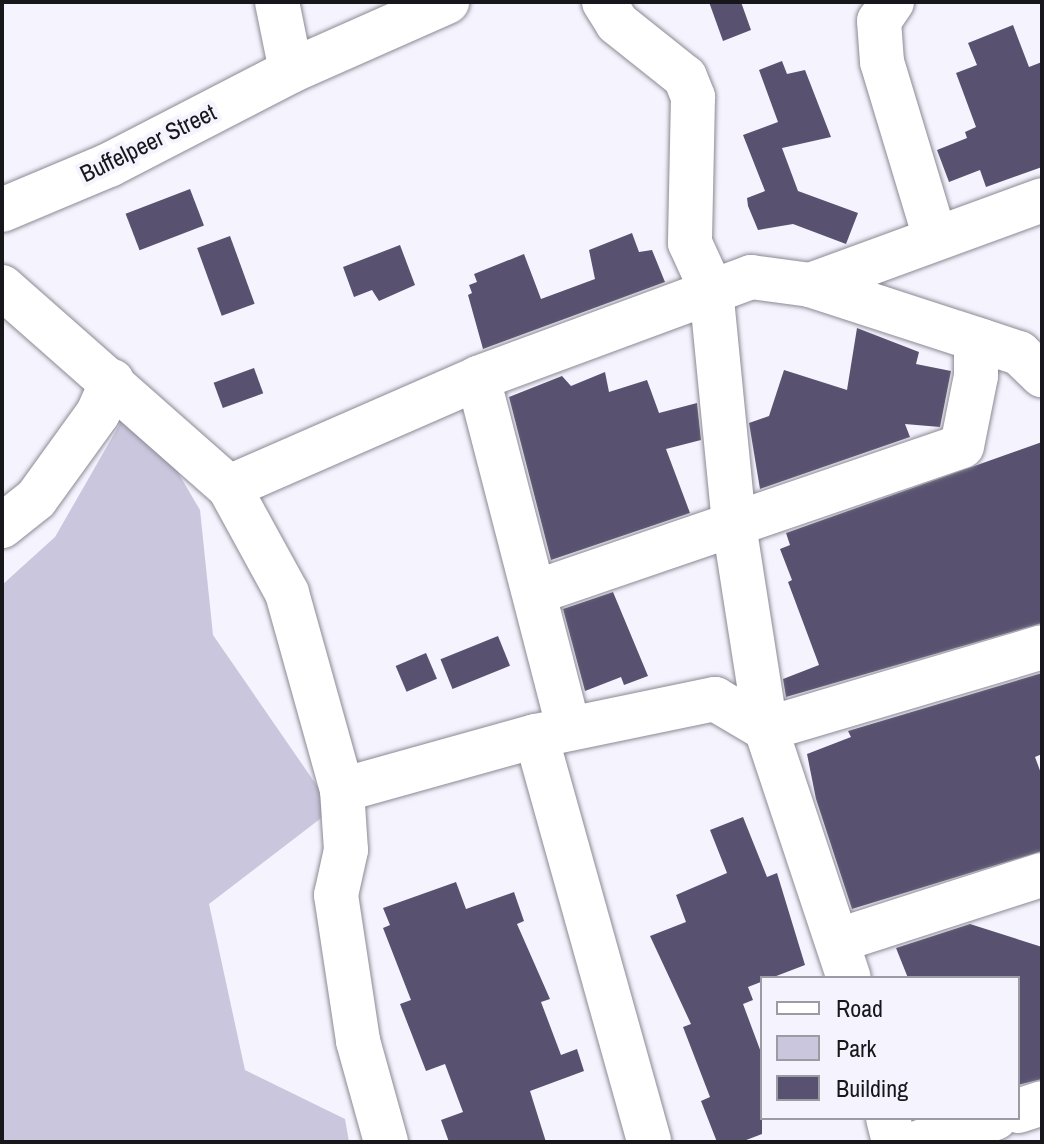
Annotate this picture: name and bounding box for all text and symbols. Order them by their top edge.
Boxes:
street label: Buffelpeer Street [75,98,221,188]
legend [760,976,1020,1120]
text: Road [836,992,883,1024]
text: Park [836,1032,876,1064]
text: Building [836,1072,908,1104]

